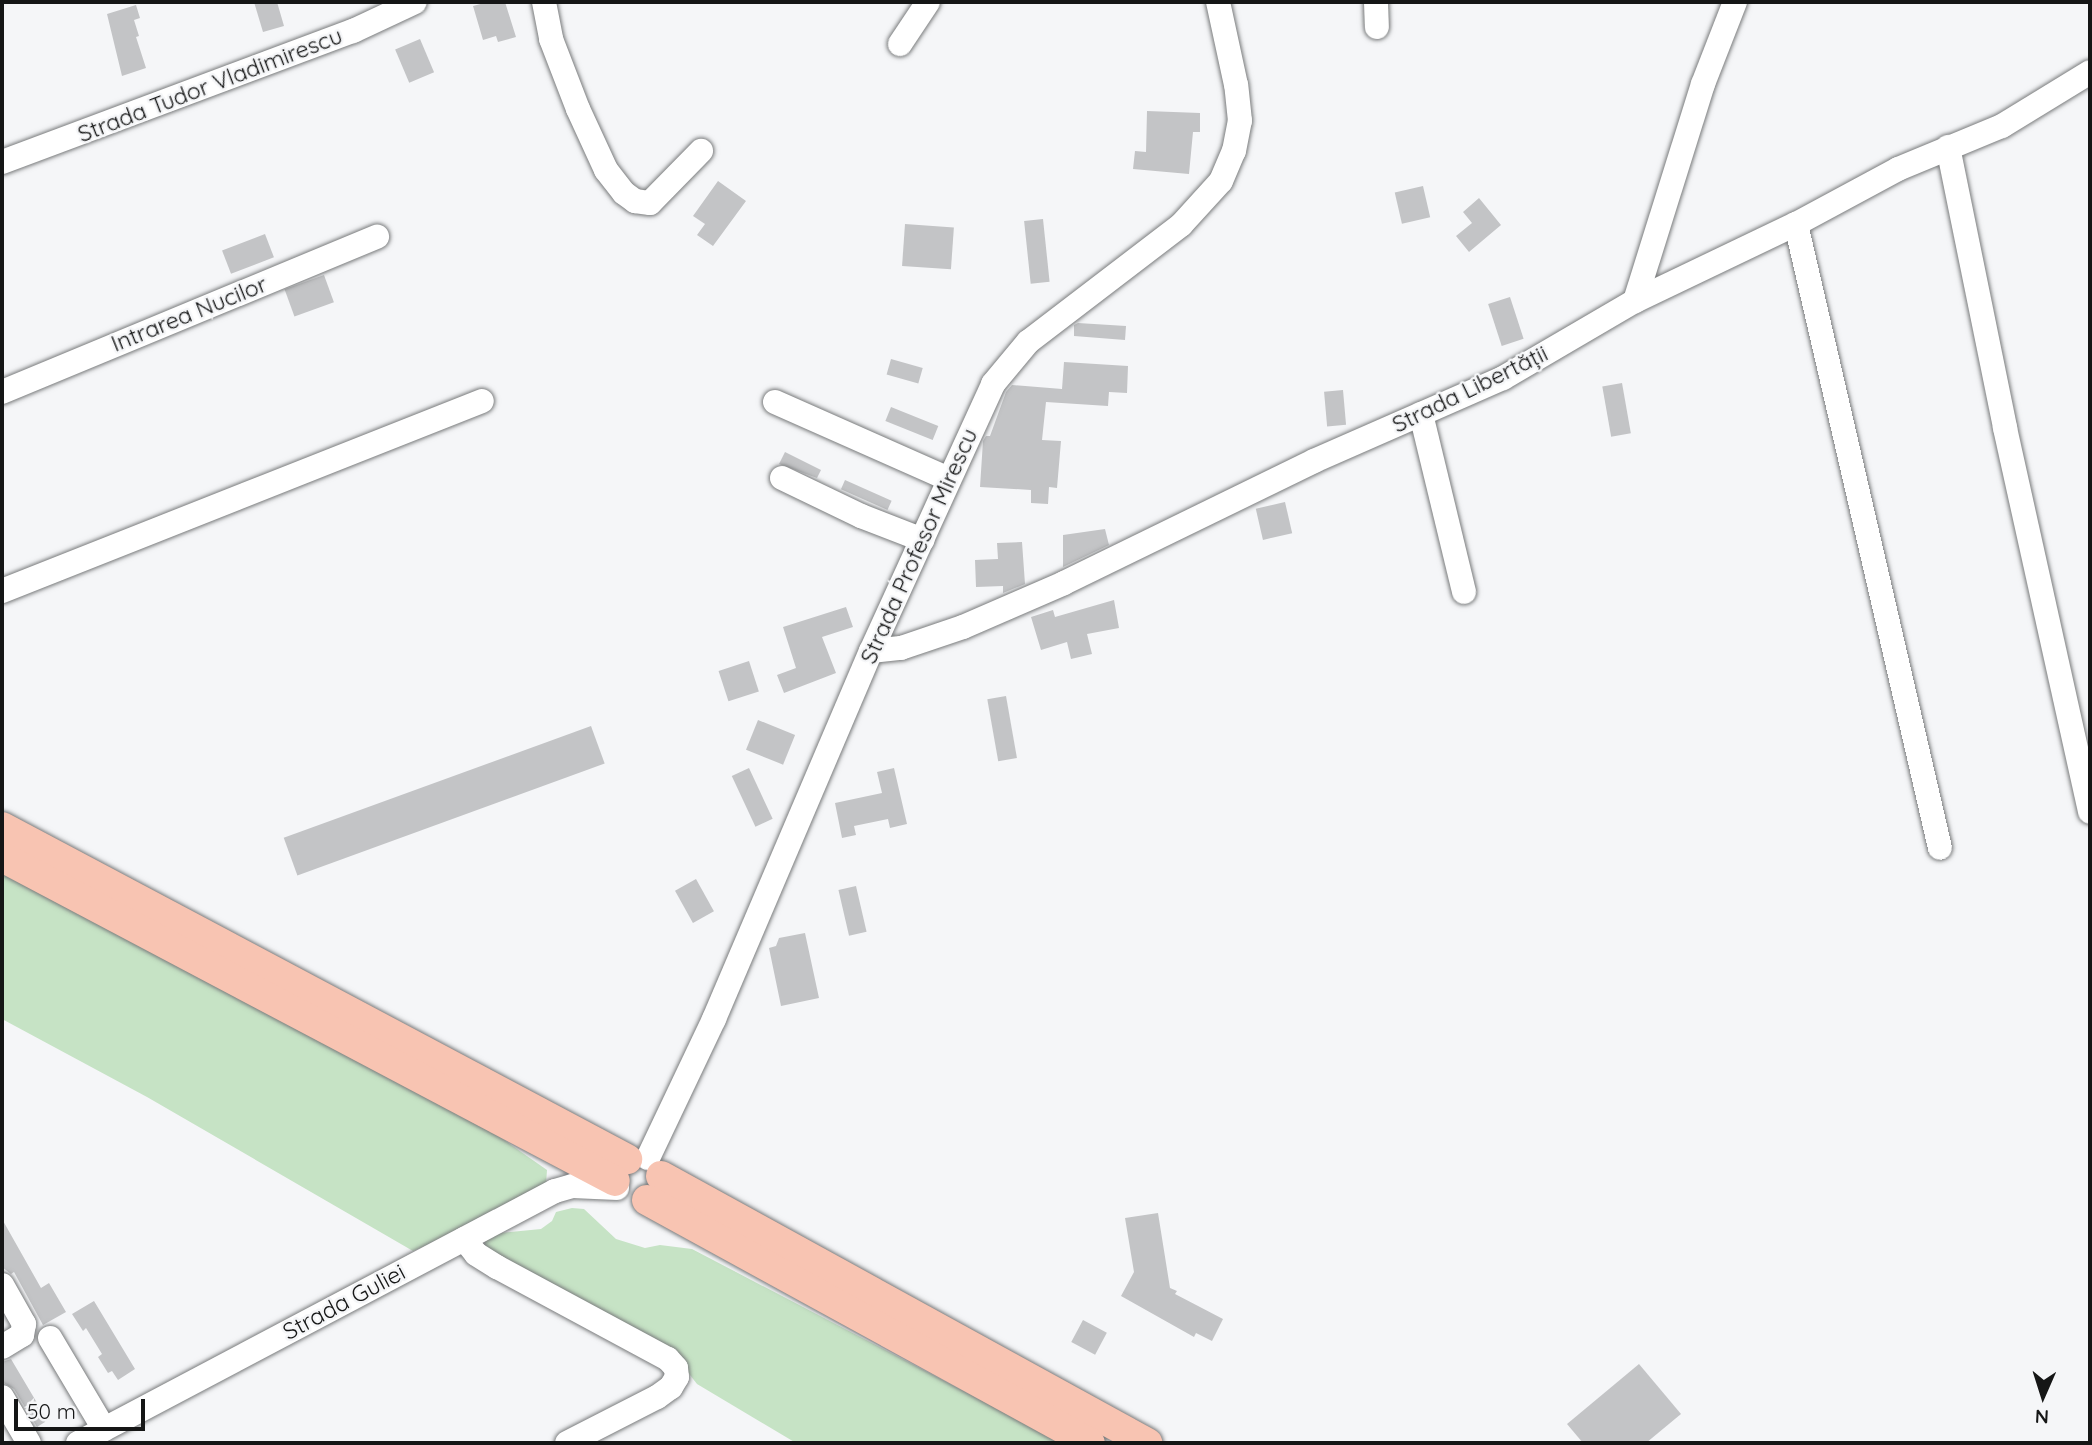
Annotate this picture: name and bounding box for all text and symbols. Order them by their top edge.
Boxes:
street label: Strada Tudor Vladimirescu [74,22,346,148]
street label: Intrarea Nucilor [107,270,271,358]
street label: Strada Libertății [1388,339,1552,439]
street label: Strada Profesor Mirescu [855,424,983,668]
street label: Strada Guliei [278,1258,410,1346]
north arrow [2008,1361,2078,1431]
scale bar [18,1386,149,1430]
text: 50 m [27,1398,76,1424]
text: N [2034,1405,2050,1429]

